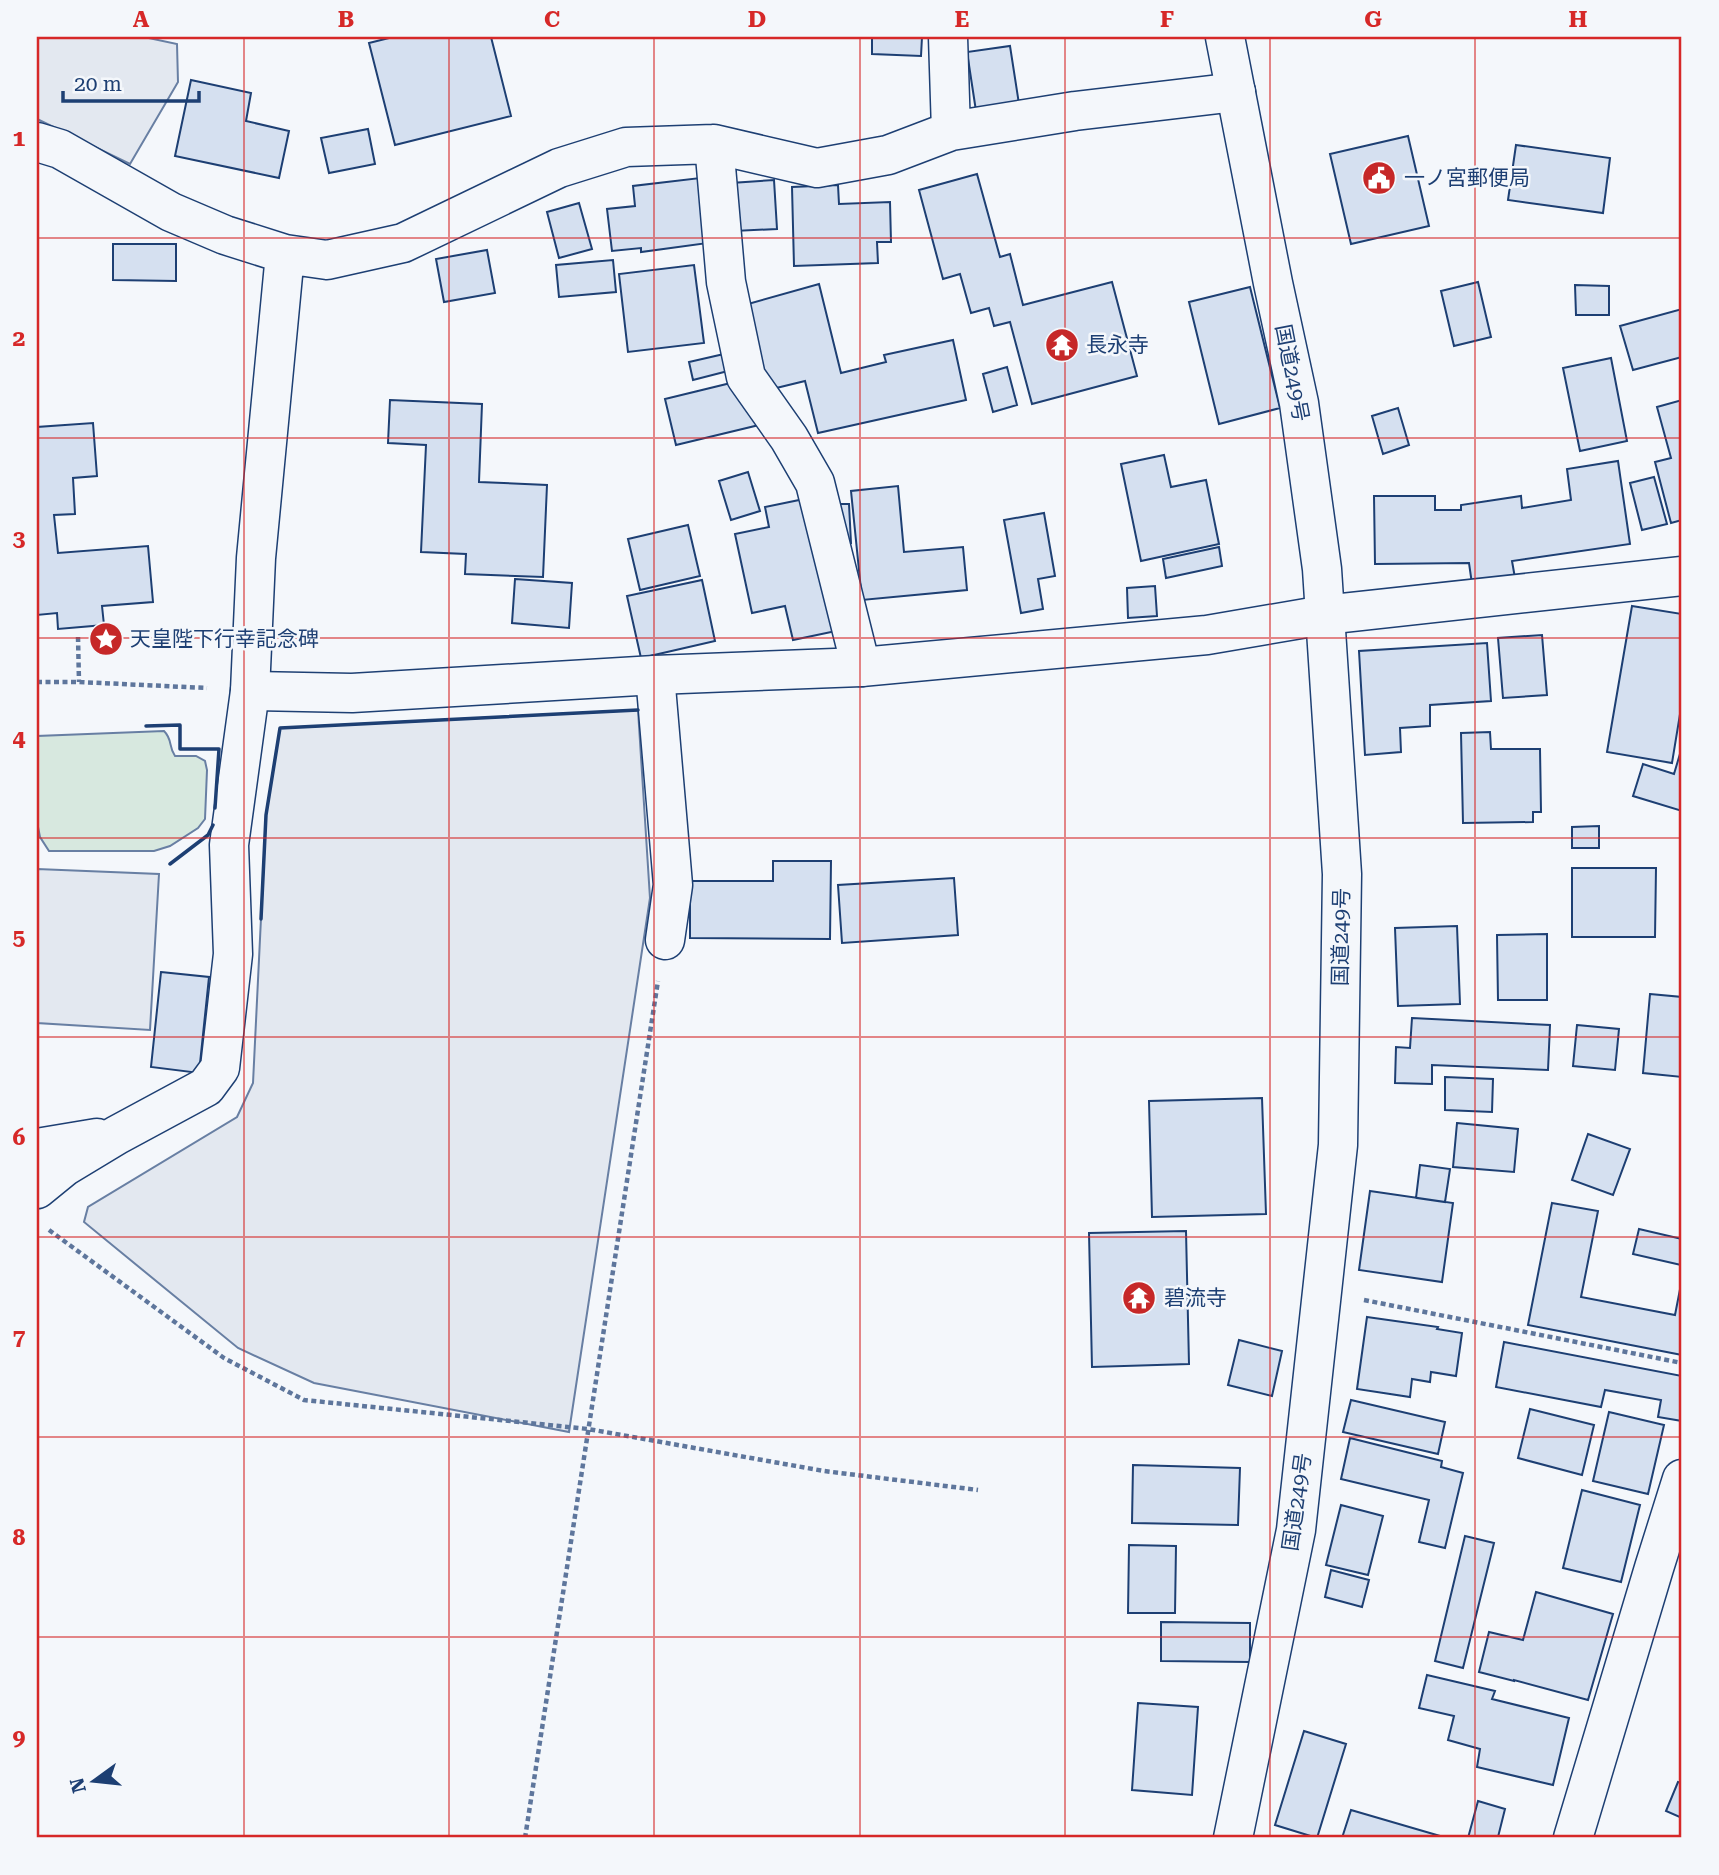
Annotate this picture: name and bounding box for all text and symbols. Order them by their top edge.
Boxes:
text: A [133,6,150,33]
text: B [338,6,354,33]
text: C [544,6,560,33]
text: D [748,6,766,33]
text: E [955,6,969,33]
text: F [1160,6,1174,33]
text: G [1364,6,1382,33]
text: H [1569,6,1588,33]
scale bar [63,60,200,104]
text: 20 m [74,72,122,96]
text: 1 [13,125,26,152]
public building icon: 一ノ宮郵便局 [1360,159,1398,197]
place label: 一ノ宮郵便局 [1404,166,1530,190]
street label: 国道249号 [1271,322,1313,424]
text: 2 [13,325,25,352]
temple icon: 長永寺 [1043,326,1081,364]
place label: 長永寺 [1086,333,1149,357]
text: 3 [13,525,26,552]
place icon: 天皇陛下行幸記念碑 [87,620,125,658]
place label: 天皇陛下行幸記念碑 [130,627,319,651]
text: 4 [13,725,26,752]
street label: 国道249号 [1328,888,1354,986]
text: 5 [13,924,26,951]
text: 6 [13,1124,26,1151]
temple icon: 碧流寺 [1120,1279,1158,1317]
place label: 碧流寺 [1164,1286,1227,1310]
text: 7 [13,1324,26,1351]
street label: 国道249号 [1278,1452,1316,1552]
text: 8 [13,1524,26,1551]
text: 9 [13,1724,26,1751]
north arrow [60,1745,130,1815]
text: N [65,1775,91,1795]

